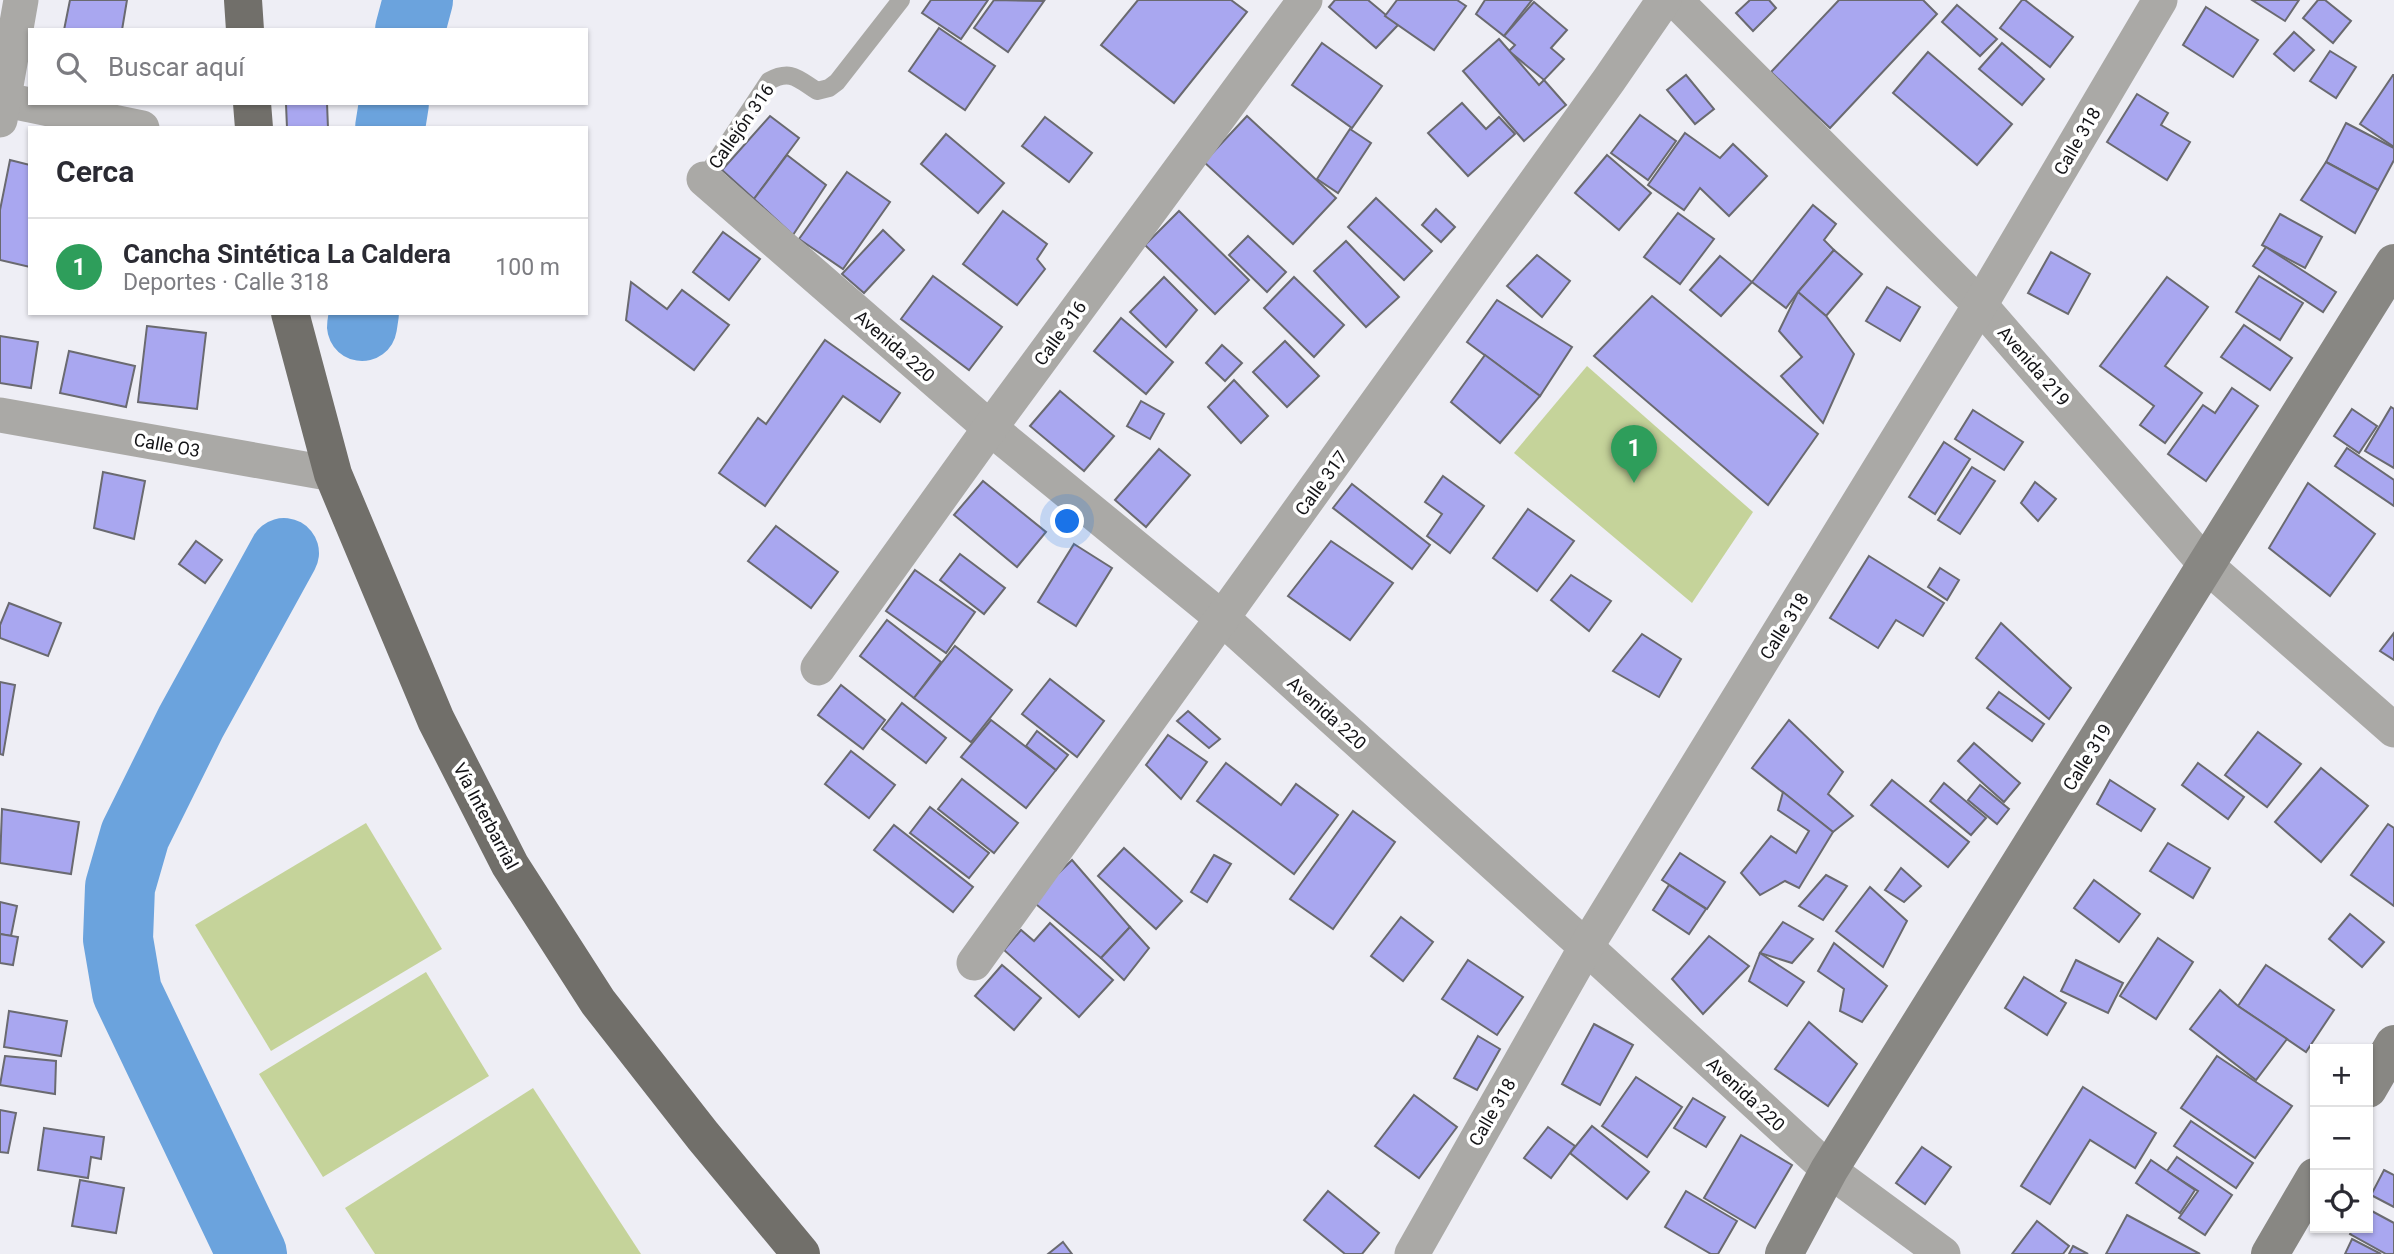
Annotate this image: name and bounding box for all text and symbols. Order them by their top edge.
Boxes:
search box [28,28,588,105]
icon: search [52,48,90,86]
text: Buscar aquí [108,52,245,82]
street label: Callejón 316 [704,79,778,173]
street label: Calle 318 [2049,103,2105,179]
text: Cerca [56,154,134,189]
text: Cancha Sintética La Caldera [123,239,451,269]
text: 1 [72,254,86,281]
text: 100 m [495,254,560,281]
text: Deportes · Calle 318 [123,269,329,296]
street label: Calle 316 [1030,297,1090,369]
street label: Avenida 220 [851,306,939,386]
street label: Avenida 219 [1994,322,2074,410]
pin: 1 [1611,425,1657,483]
street label: Calle O3 [132,429,202,461]
street label: Calle 317 [1291,447,1351,519]
your location [1050,504,1084,538]
street label: Calle 318 [1755,589,1813,663]
street label: Avenida 220 [1283,672,1371,754]
street label: Calle 319 [2058,720,2116,794]
street label: Vía Interbarrial [449,759,523,873]
map controls [2310,1044,2373,1233]
button: + [2310,1044,2373,1107]
street label: Avenida 220 [1703,1053,1789,1135]
street label: Calle 318 [1464,1074,1520,1150]
button: − [2310,1107,2373,1170]
button: locate [2310,1170,2373,1233]

